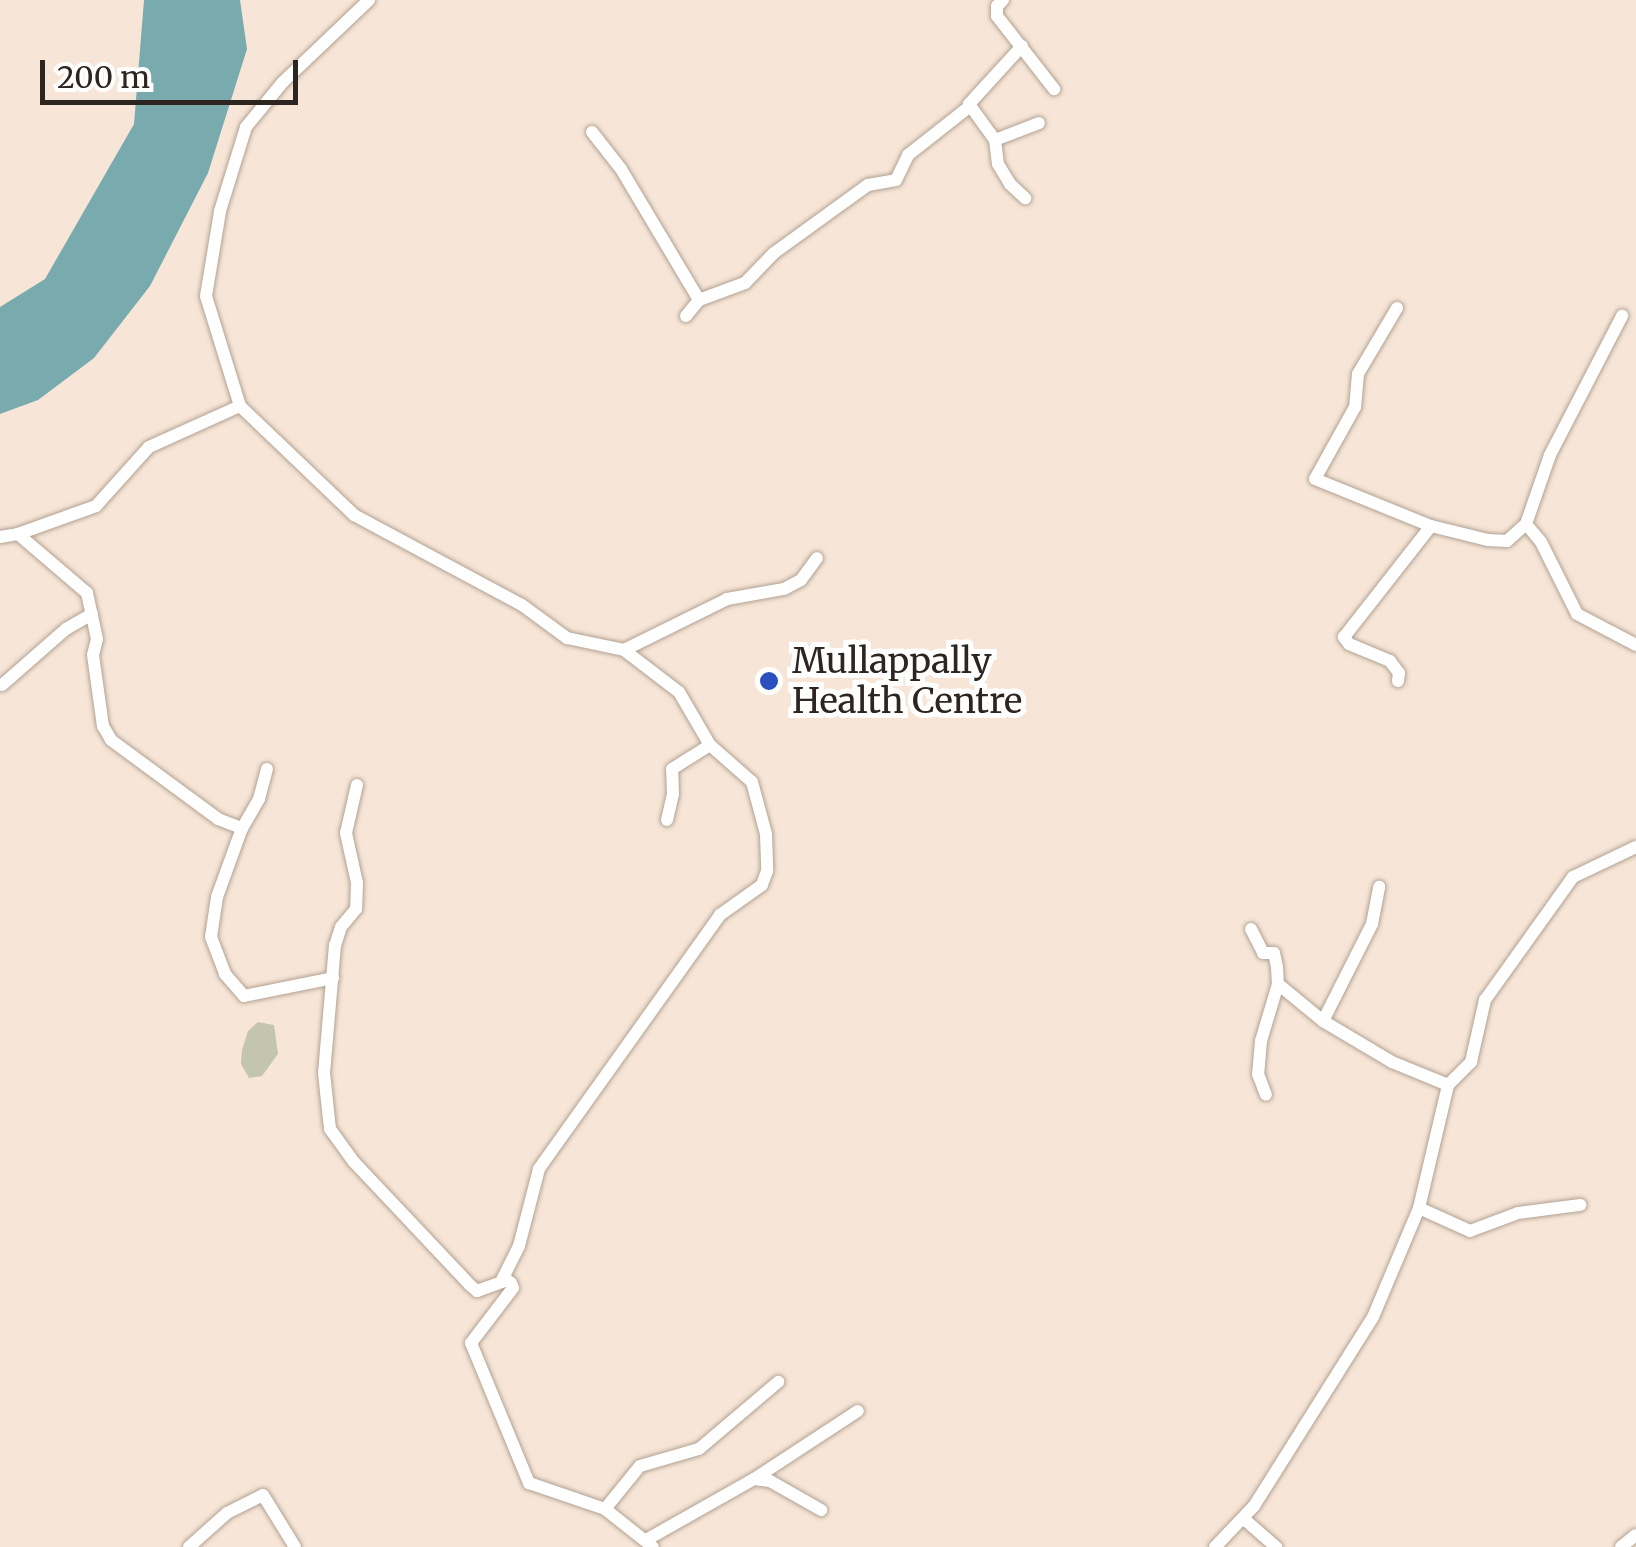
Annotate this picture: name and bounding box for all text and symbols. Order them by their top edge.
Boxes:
scale bar [45,40,302,102]
text: 200 m [57,58,150,96]
place label: Mullappally Health Centre [792,640,1022,722]
marker: Mullappally Health Centre [756,668,782,694]

